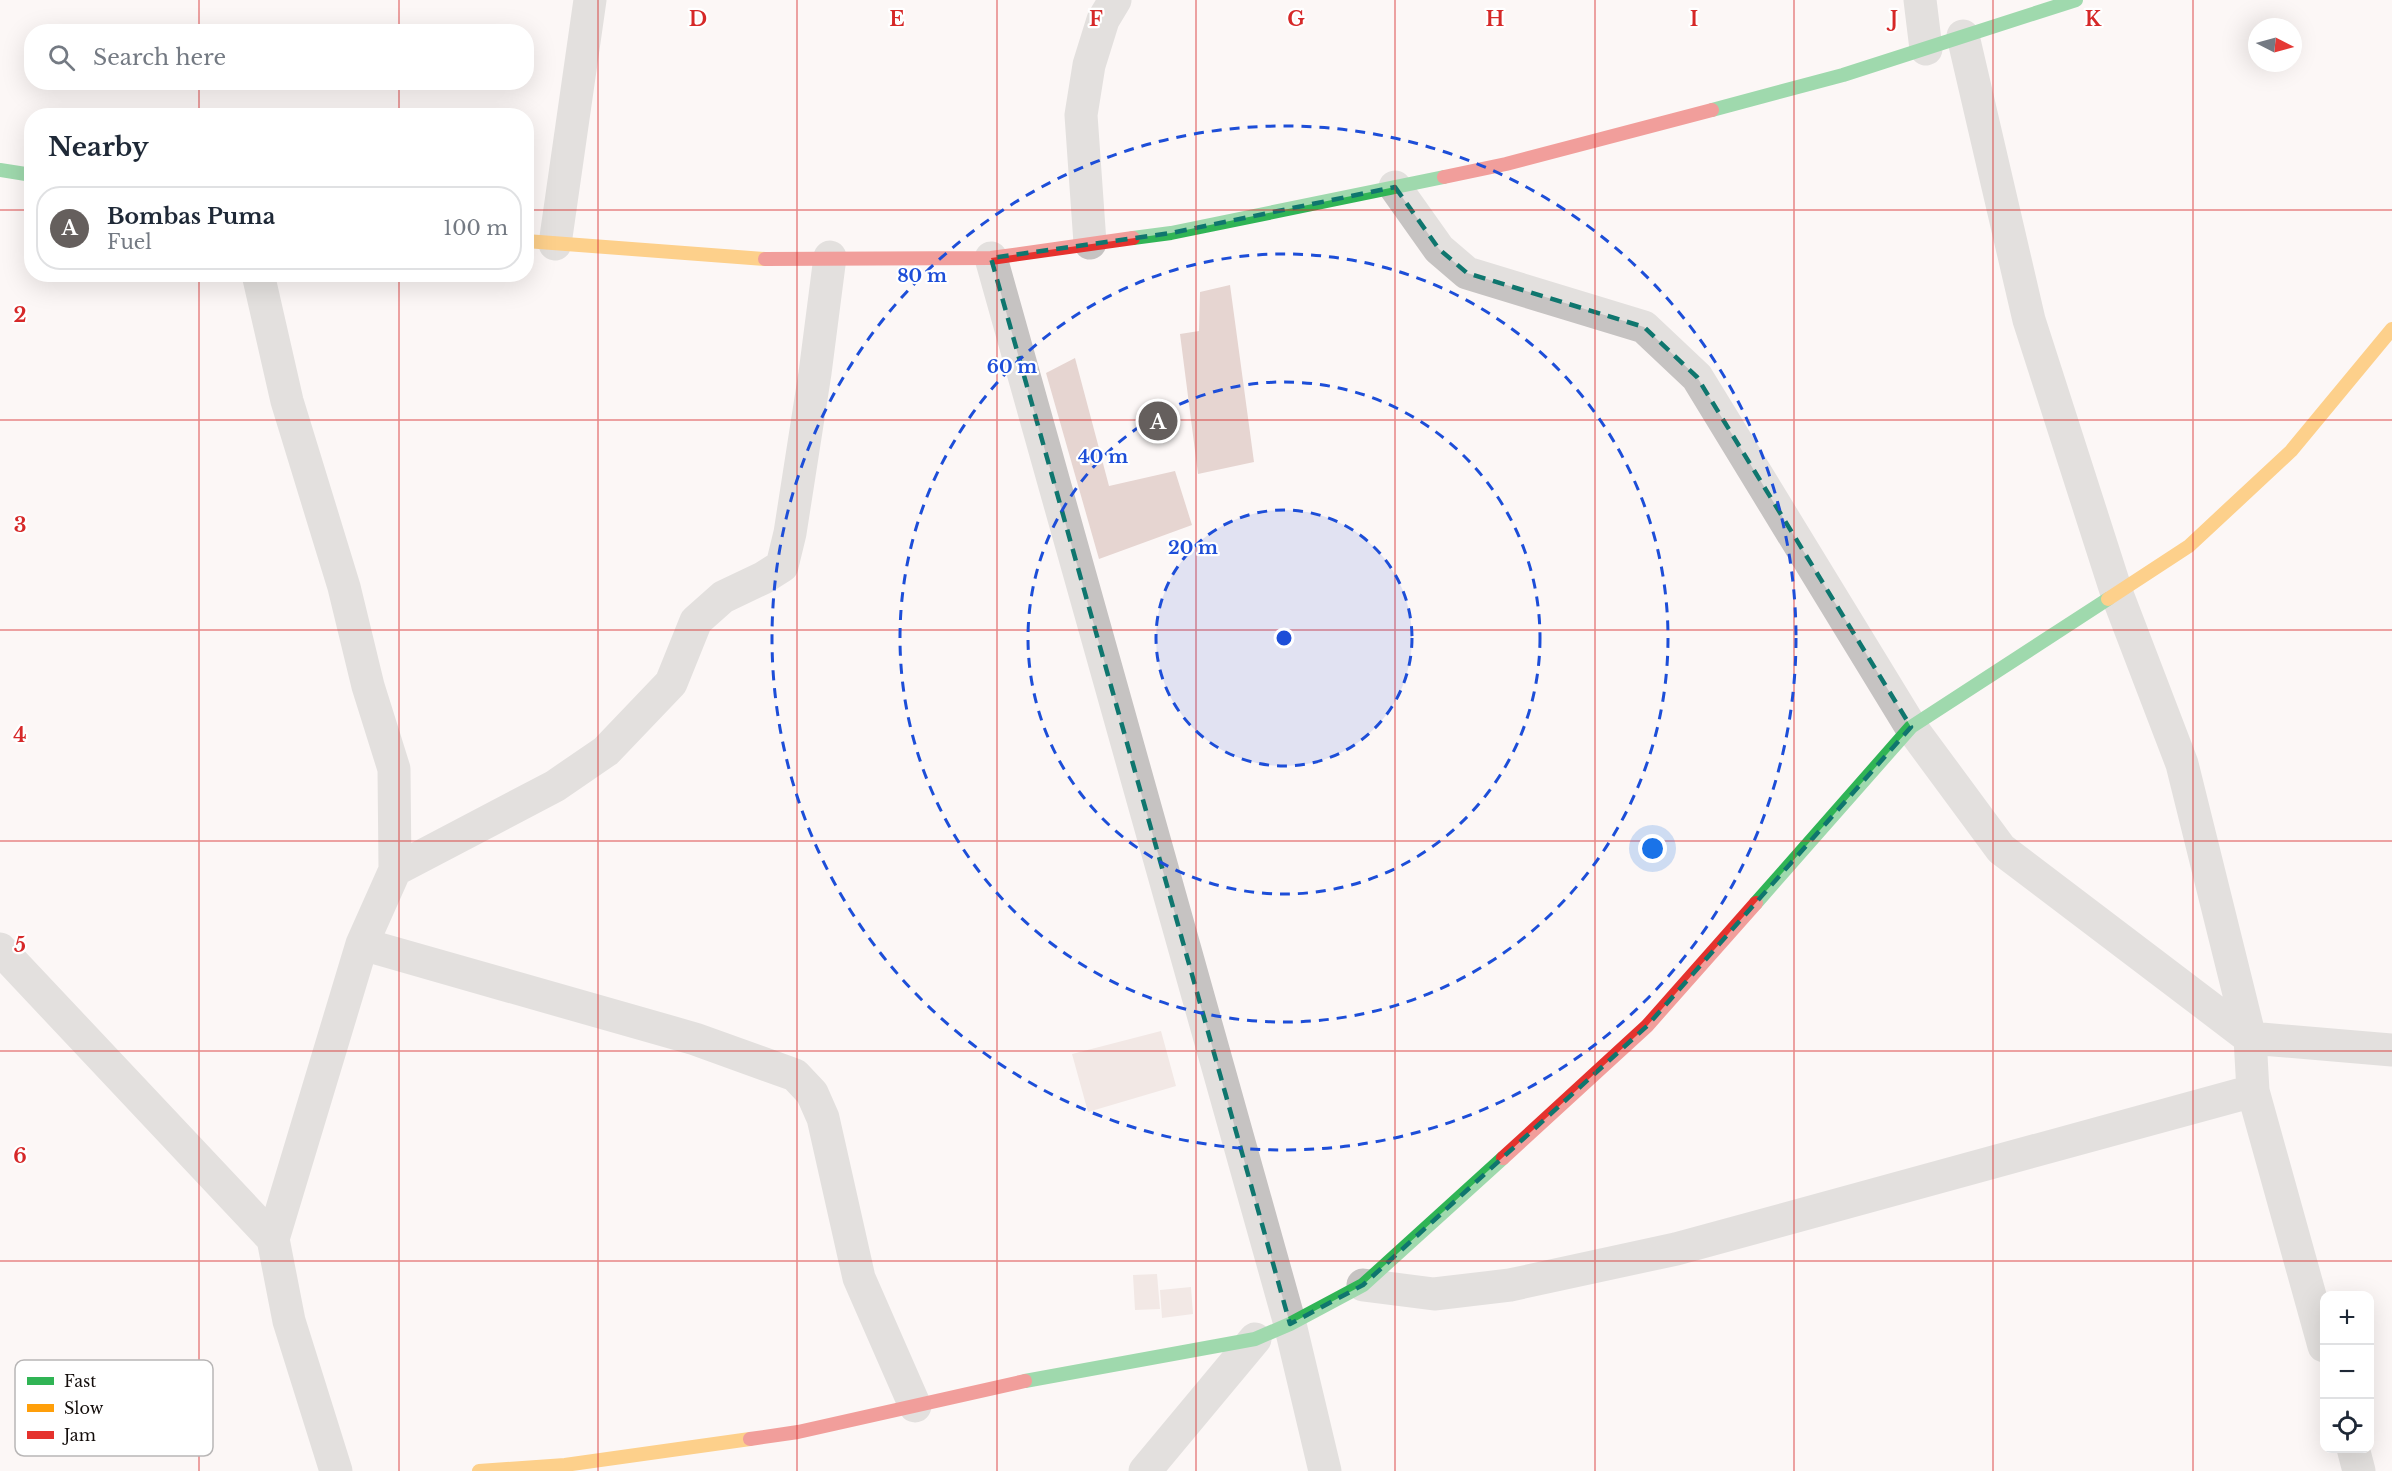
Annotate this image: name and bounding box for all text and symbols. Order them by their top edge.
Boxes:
text: D [689,7,707,31]
text: E [889,7,905,31]
text: F [1089,7,1103,31]
text: G [1287,7,1305,31]
text: H [1486,7,1505,31]
text: I [1690,7,1698,31]
text: J [1886,7,1898,31]
text: K [2085,7,2102,31]
north arrow [2248,18,2302,72]
search box [24,24,534,90]
icon: search [45,41,78,74]
text: Search here [93,44,226,71]
text: Nearby [48,131,149,163]
text: Bombas Puma [107,203,275,230]
text: A [61,216,78,240]
text: 100 m [443,216,508,240]
text: Fuel [107,230,152,254]
text: 80 m [897,265,947,287]
text: 2 [13,303,27,327]
text: 60 m [987,356,1037,378]
pin: A [1138,398,1178,444]
text: 40 m [1078,446,1128,468]
text: 3 [14,513,26,537]
text: 20 m [1168,537,1218,559]
centre of rings [1274,628,1294,648]
text: 4 [13,723,27,747]
your location [1638,834,1667,863]
text: 5 [14,933,26,957]
text: 6 [13,1144,27,1168]
map controls [2320,1291,2374,1453]
button: + [2320,1291,2374,1345]
button: − [2320,1345,2374,1399]
legend [15,1360,213,1456]
text: Fast [64,1371,96,1391]
text: Slow [64,1398,104,1418]
button: locate [2320,1399,2374,1453]
text: Jam [62,1425,96,1445]

